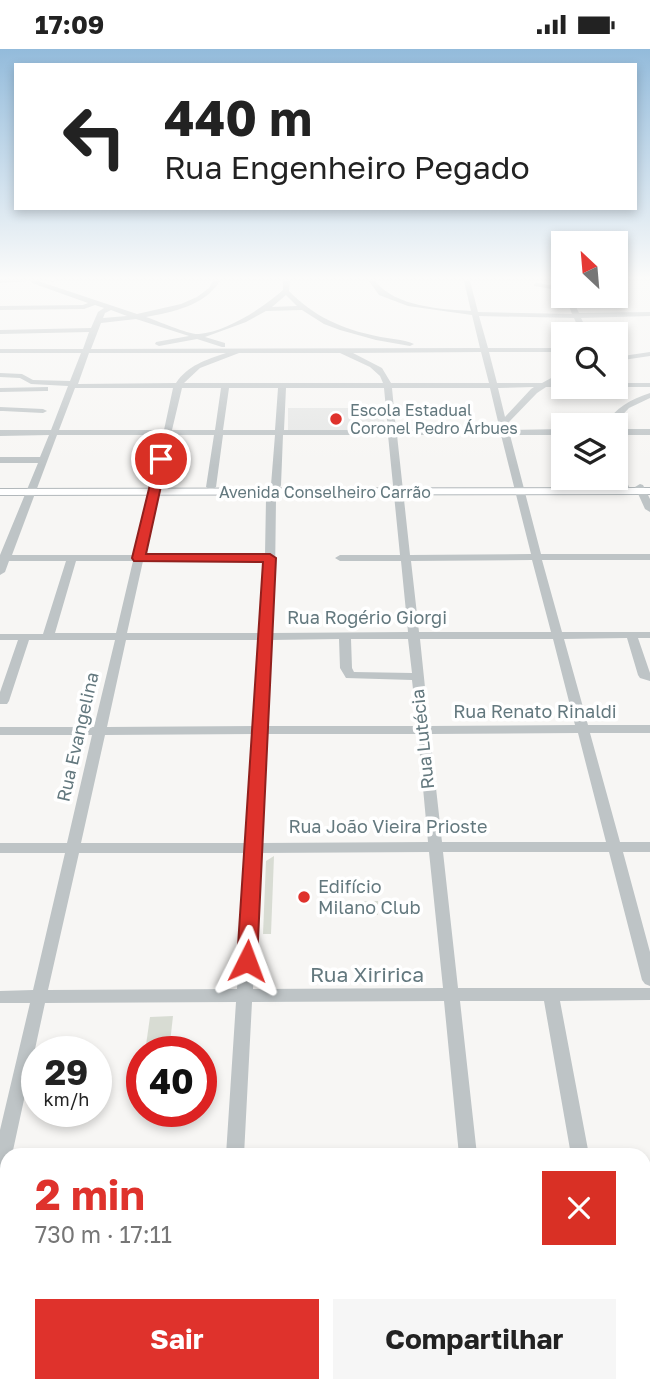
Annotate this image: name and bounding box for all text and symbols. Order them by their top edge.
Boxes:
text: 17:09 [35,9,104,40]
text: 440 m [164,88,312,147]
icon: left [49,91,140,182]
text: Rua Engenheiro Pegado [164,148,530,186]
north arrow [551,231,628,308]
map controls [551,231,628,490]
button: search [551,322,628,399]
place label: Escola Estadual Coronel Pedro Árbues [350,400,518,438]
marker: Escola Estadual Coronel Pedro Árbues [328,411,344,427]
button: layers [551,413,628,490]
pin [131,429,191,489]
icon: arrive [142,440,180,478]
street label: Avenida Conselheiro Carrão [219,482,431,502]
street label: Rua Rogério Giorgi [287,606,447,628]
street label: Rua Evangelina [51,670,103,804]
street label: Rua Lutécia [406,688,438,790]
street label: Rua Renato Rinaldi [453,700,617,722]
street label: Rua João Vieira Prioste [289,815,487,837]
place label: Edifício Milano Club [318,875,421,918]
marker: Edifício Milano Club [296,889,312,905]
position arrow [210,924,284,998]
street label: Rua Xiririca [310,961,424,987]
speed limit sign: 40 [126,1036,217,1127]
text: 29 [45,1051,88,1093]
text: km/h [44,1088,89,1110]
text: 2 min [35,1169,145,1219]
button: close [542,1171,616,1245]
text: 730 m · 17:11 [35,1220,172,1248]
button: Sair [35,1299,319,1379]
button: Compartilhar [333,1299,616,1379]

